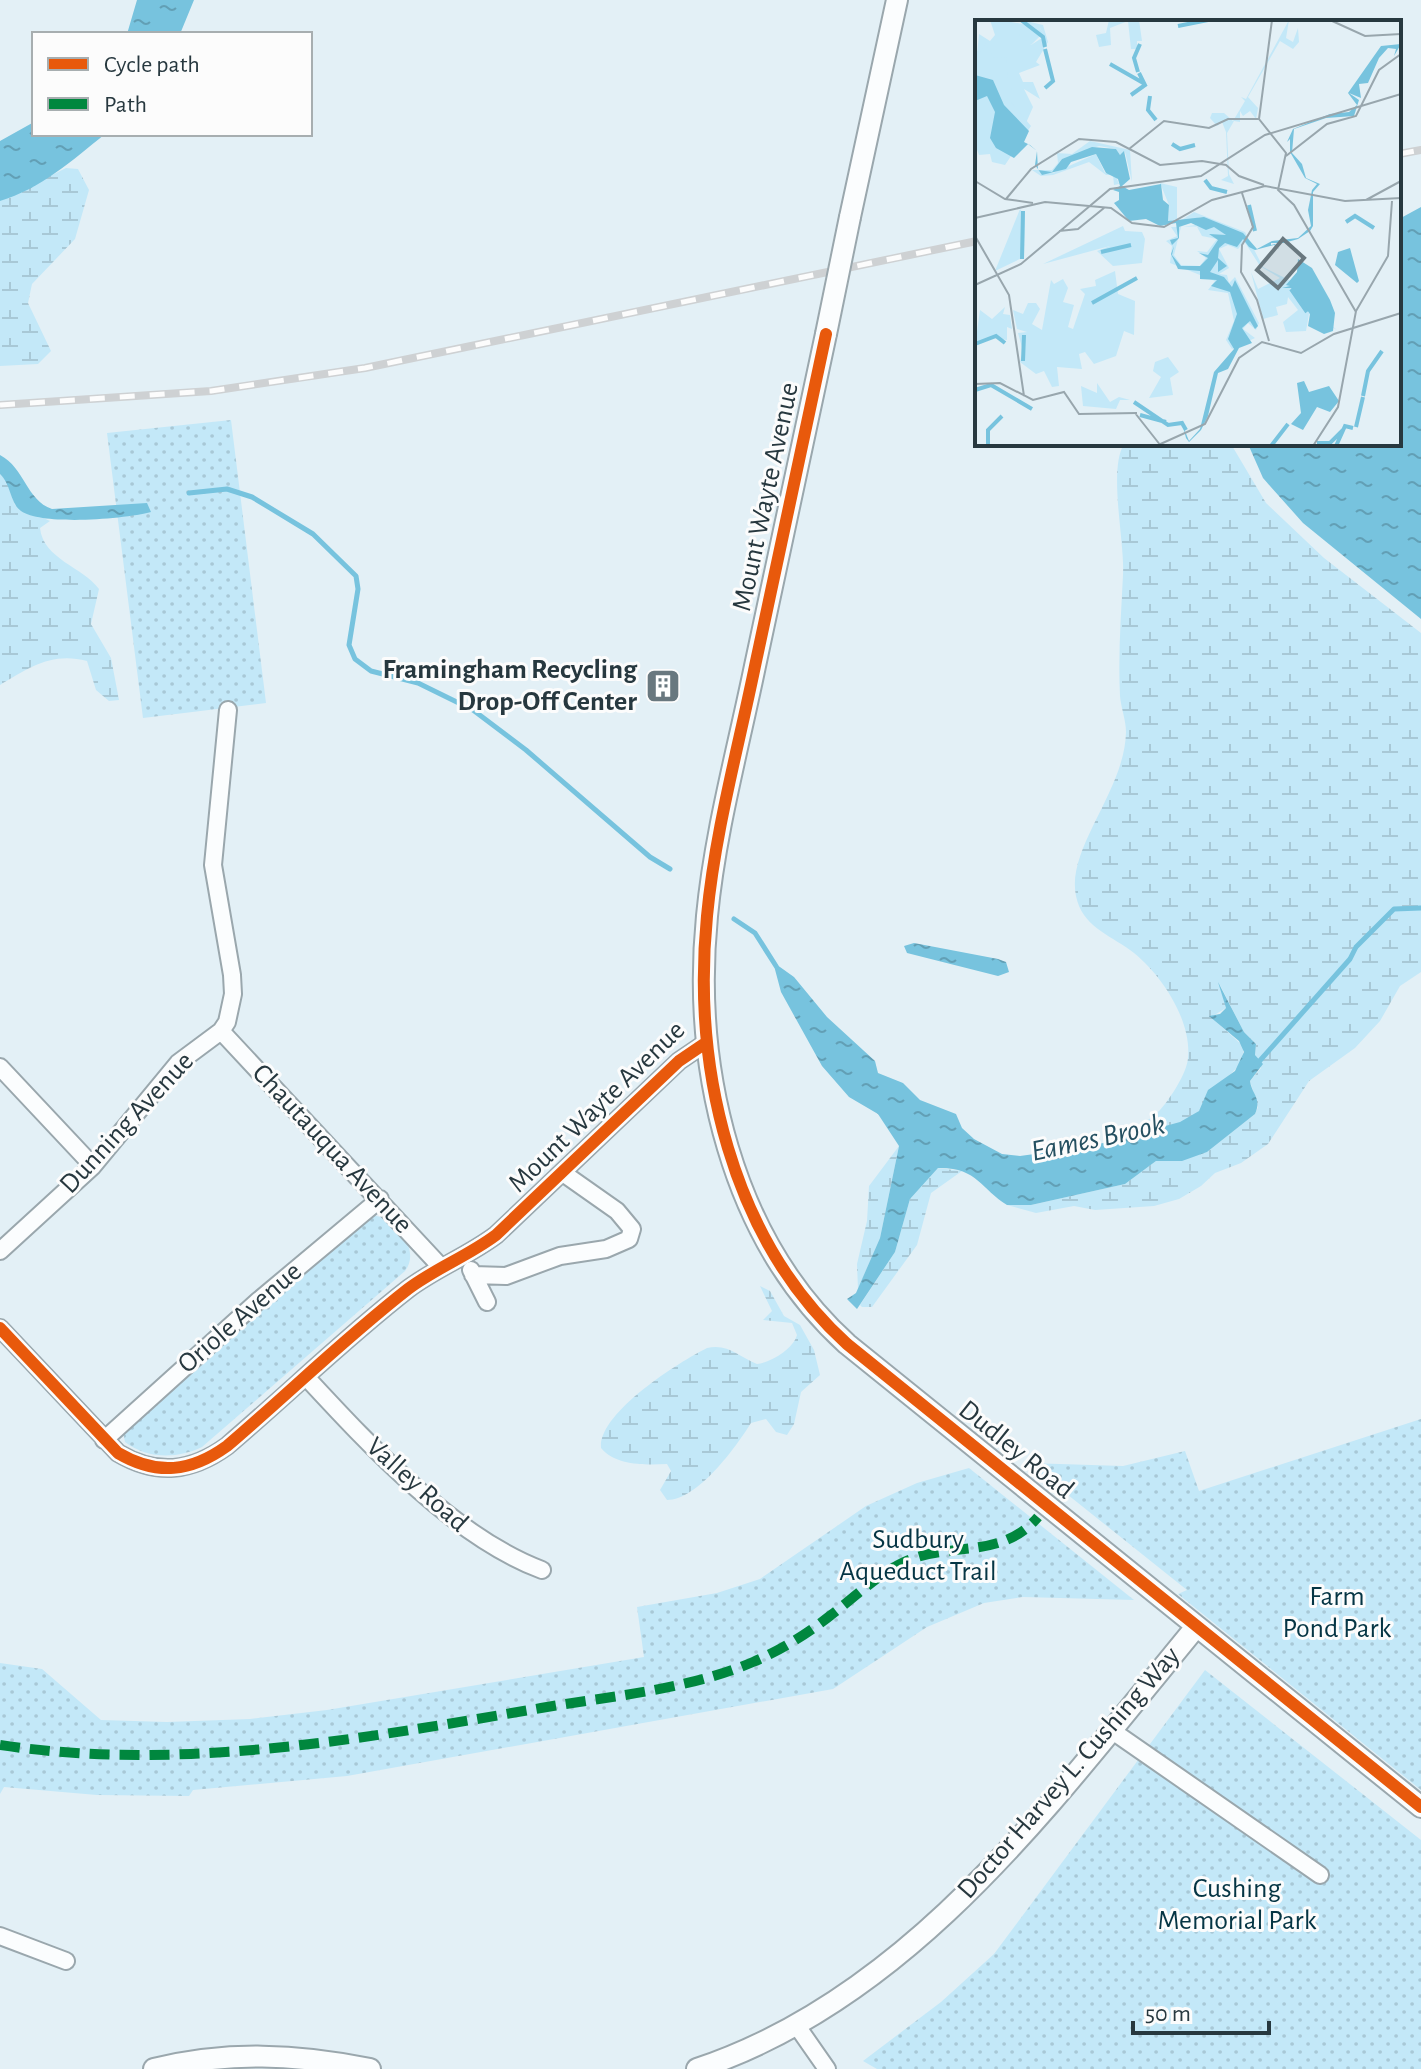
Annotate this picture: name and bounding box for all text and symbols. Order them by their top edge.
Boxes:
inset map [975,20,1401,446]
legend [32,32,312,136]
text: Cycle path [104,53,200,77]
text: Path [104,93,147,117]
street label: Mount Wayte Avenue [728,380,804,614]
place label: Framingham Recycling Drop-Off Center [382,656,638,716]
building icon: Framingham Recycling Drop-Off Center [644,667,682,705]
street label: Mount Wayte Avenue [503,1016,691,1198]
street label: Dunning Avenue [55,1047,199,1199]
street label: Chautauqua Avenue [247,1059,417,1239]
water label: Eames Brook [1028,1109,1168,1167]
street label: Oriole Avenue [173,1257,307,1379]
street label: Dudley Road [953,1395,1079,1505]
street label: Valley Road [361,1432,473,1538]
park label: Sudbury Aqueduct Trail [839,1526,997,1586]
park label: Farm Pond Park [1283,1583,1392,1643]
street label: Doctor Harvey L. Cushing Way [952,1642,1186,1904]
park label: Cushing Memorial Park [1158,1875,1317,1935]
scale bar [1133,1985,1269,2035]
text: 50 m [1145,2002,1191,2026]

